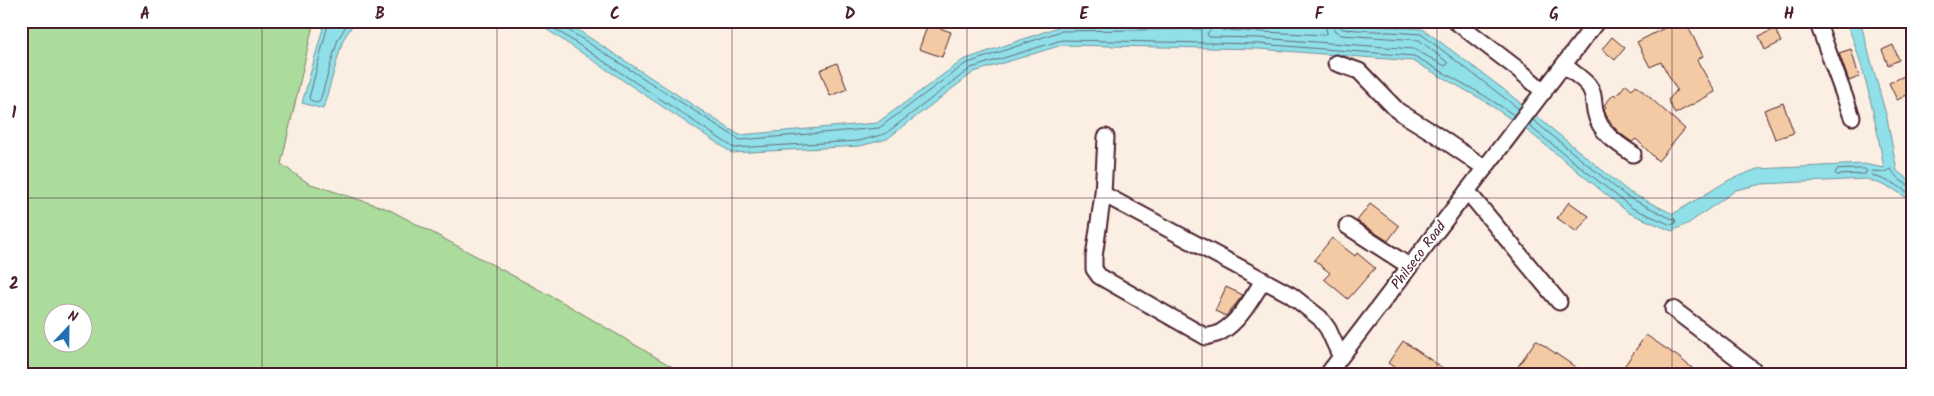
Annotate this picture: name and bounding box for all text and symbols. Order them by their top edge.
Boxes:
text: A [140,2,150,27]
text: B [375,2,385,27]
text: C [610,2,620,27]
text: D [845,2,856,27]
text: E [1080,2,1090,27]
text: F [1315,2,1325,27]
text: G [1549,2,1559,27]
text: H [1784,2,1794,27]
text: 1 [12,101,17,126]
street label: Philseco Road [1386,216,1452,294]
text: 2 [9,272,19,297]
north arrow [42,304,92,354]
text: N [64,305,81,329]

